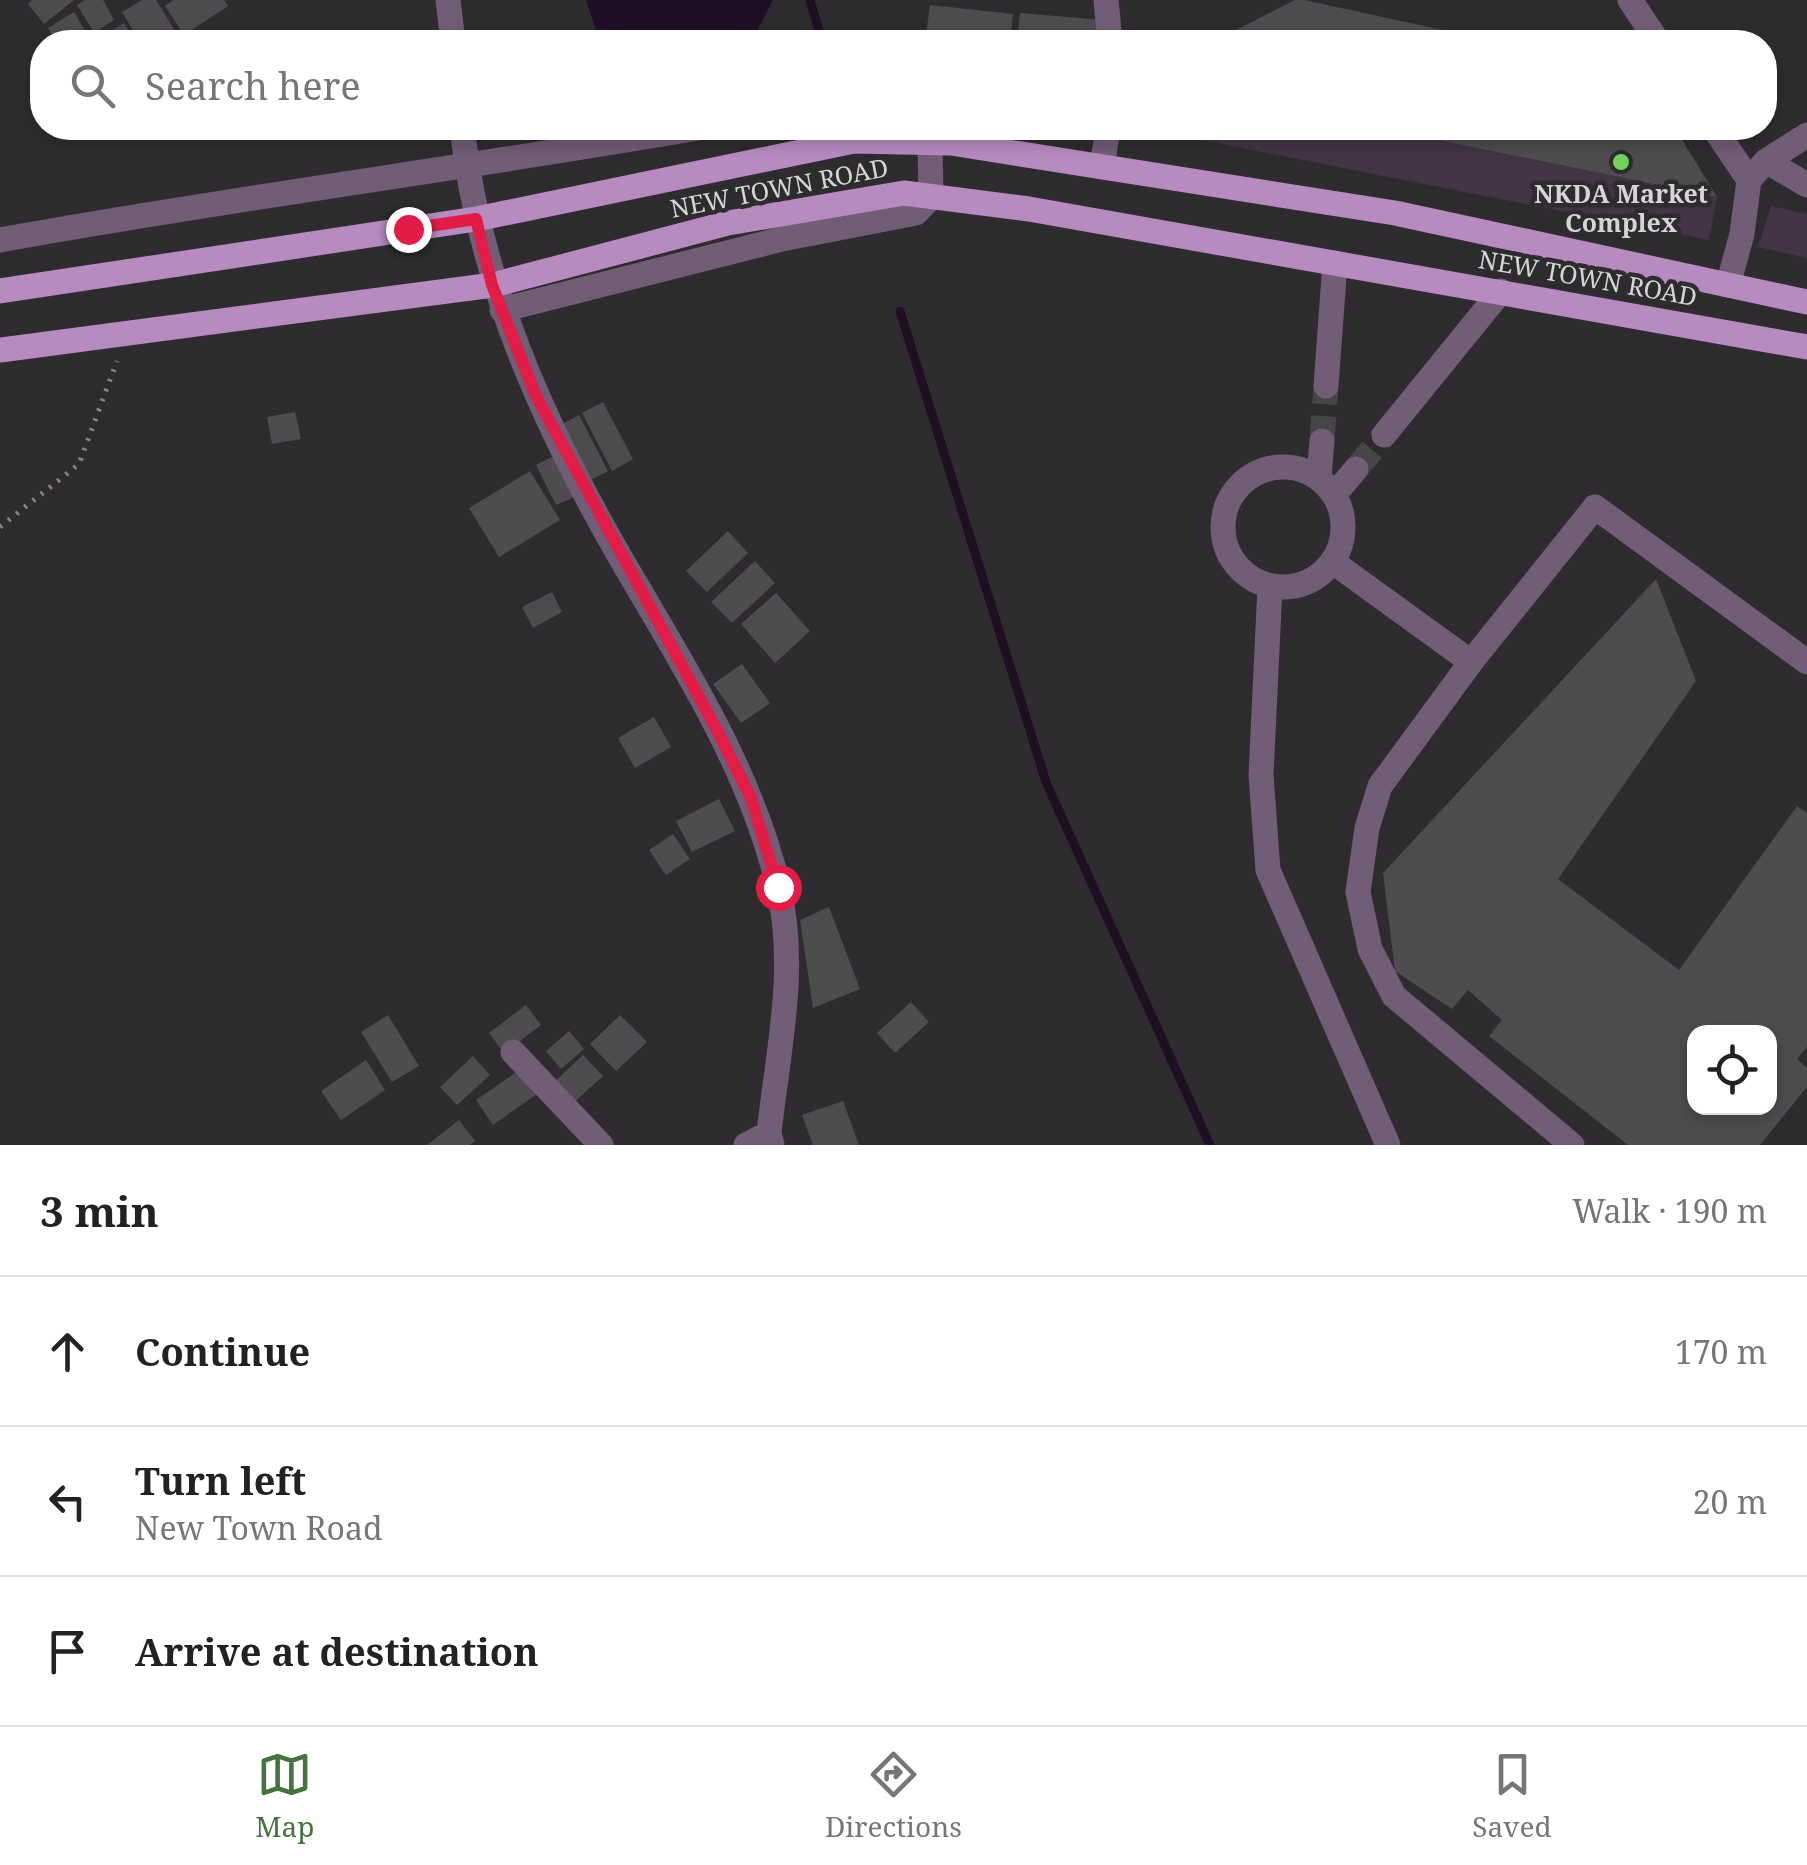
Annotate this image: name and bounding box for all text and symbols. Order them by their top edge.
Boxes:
search box [30,30,1777,140]
icon: search [65,58,120,113]
text: Search here [145,59,361,111]
street label: NEW TOWN ROAD [667,149,891,225]
marker: NKDA Market Complex [1610,151,1632,173]
place label: NKDA Market Complex [1534,176,1708,239]
route end [386,207,432,253]
street label: NEW TOWN ROAD [1476,241,1700,313]
route start [756,865,802,911]
map controls [1687,1025,1777,1115]
button: locate [1687,1025,1777,1115]
text: 3 min [40,1182,159,1239]
text: Walk · 190 m [1572,1189,1767,1232]
icon: ahead [40,1324,95,1379]
text: Continue [135,1325,310,1377]
text: 170 m [1675,1330,1767,1373]
text: Turn left [135,1454,306,1506]
icon: left [40,1474,95,1529]
text: 20 m [1693,1480,1767,1523]
text: New Town Road [135,1506,383,1549]
icon: arrive [40,1624,95,1679]
text: Arrive at destination [135,1625,539,1677]
tab: Map [255,1747,314,1845]
tab: Directions [825,1747,962,1845]
tab: Saved [1472,1747,1552,1845]

